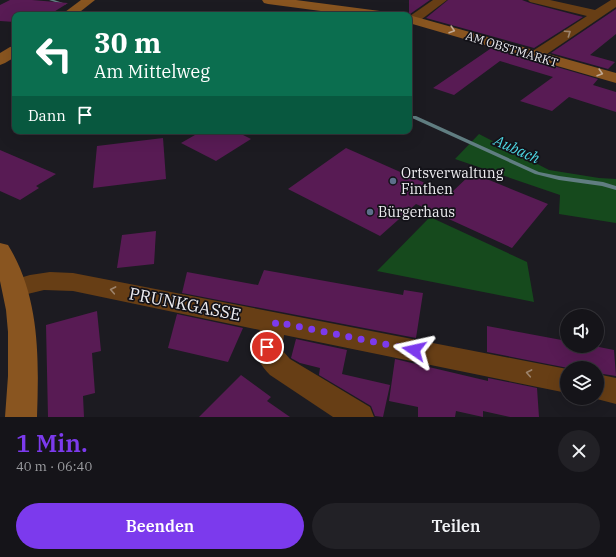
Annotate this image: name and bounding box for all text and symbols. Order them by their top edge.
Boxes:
text: 30 m [94,24,161,61]
one-way arrow [448,25,455,34]
icon: left [28,28,80,80]
street label: AM OBSTMARKT [464,28,560,70]
one-way arrow [564,30,571,38]
text: Am Mittelweg [94,60,210,83]
one-way arrow [597,68,604,77]
icon: arrive [74,104,96,126]
text: Dann [28,106,66,125]
water label: Aubach [490,130,544,168]
place label: Ortsverwaltung Finthen [401,164,504,198]
marker: Ortsverwaltung Finthen [388,176,398,186]
place label: Bürgerhaus [378,203,455,221]
marker: Bürgerhaus [365,207,375,217]
street label: PRUNKGASSE [127,282,243,326]
one-way arrow [110,286,116,294]
map controls [560,309,604,405]
button: sound [560,309,604,353]
position arrow [393,329,435,371]
pin [250,330,284,364]
icon: arrive [256,336,278,358]
button: layers [560,361,604,405]
one-way arrow [526,370,532,378]
text: 1 Min. [16,427,88,459]
button: close [558,430,600,472]
text: 40 m · 06:40 [16,458,92,475]
button: Beenden [16,503,304,549]
button: Teilen [312,503,600,549]

